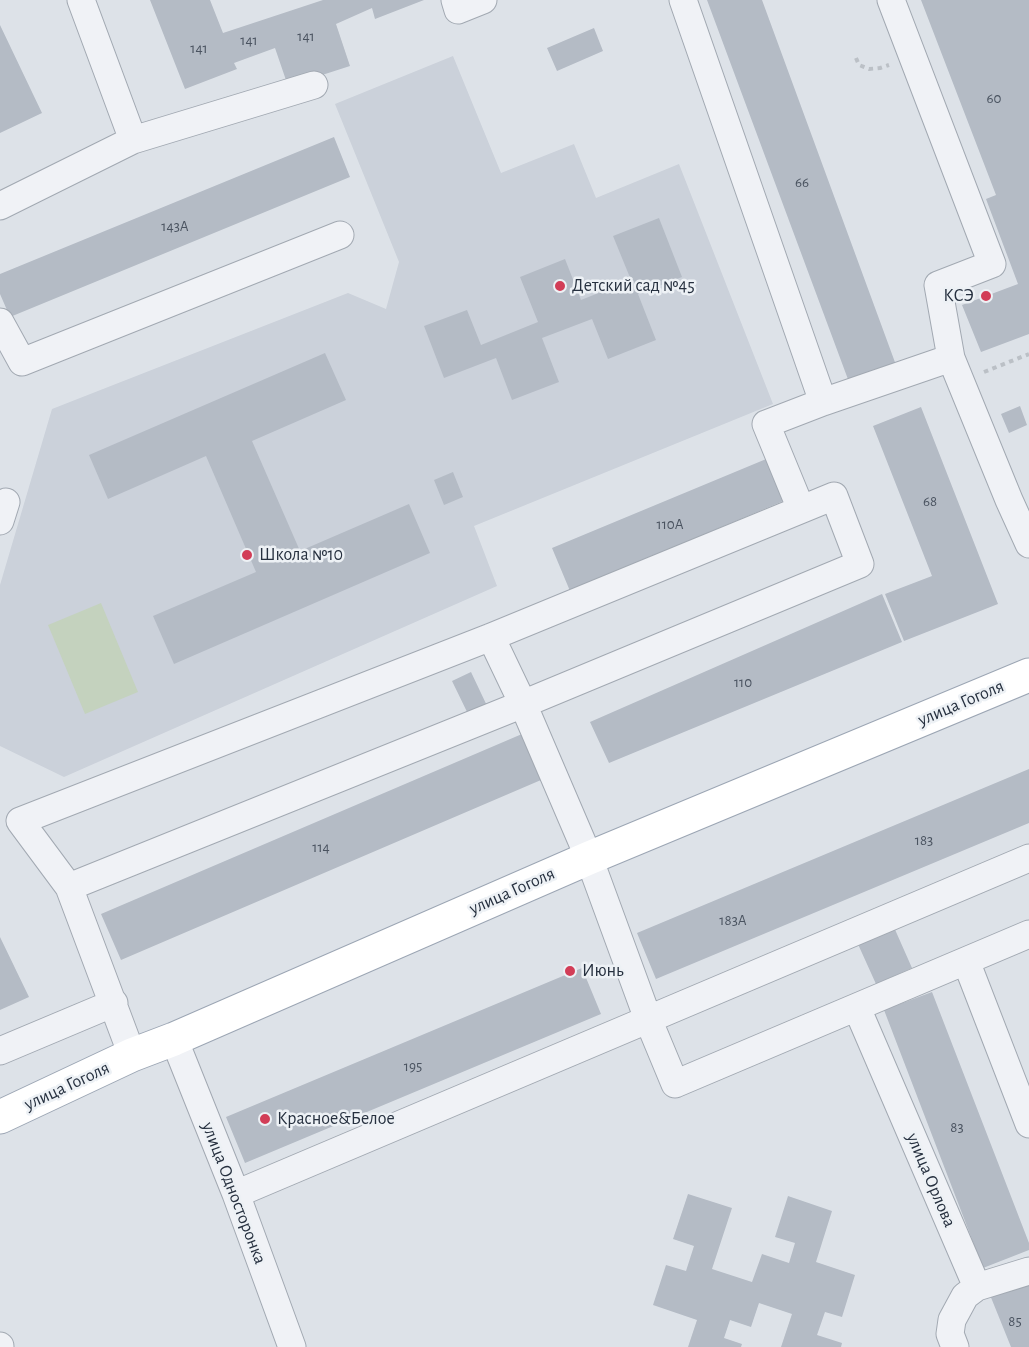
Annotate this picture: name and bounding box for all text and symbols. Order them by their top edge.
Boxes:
house number: 141 [297,27,315,45]
house number: 141 [240,31,258,49]
house number: 141 [190,39,208,57]
house number: 60 [987,89,1001,107]
house number: 66 [795,173,809,191]
house number: 143А [161,217,189,235]
place label: Детский сад №45 [572,275,695,297]
marker: Детский сад №45 [553,279,567,293]
place label: КСЭ [943,285,974,307]
marker: КСЭ [979,289,993,303]
house number: 68 [923,492,937,510]
house number: 110А [656,515,684,533]
place label: Школа №10 [259,544,343,566]
marker: Школа №10 [240,548,254,562]
house number: 110 [734,673,752,691]
street label: улица Гоголя [915,675,1007,731]
house number: 183 [915,831,933,849]
house number: 114 [312,838,330,856]
street label: улица Гоголя [466,863,558,919]
house number: 183А [719,911,747,929]
place label: Июнь [582,960,624,982]
marker: Июнь [563,964,577,978]
street label: улица Гоголя [21,1057,113,1115]
house number: 195 [404,1057,422,1075]
place label: Красное&Белое [277,1108,395,1130]
marker: Красное&Белое [258,1112,272,1126]
house number: 83 [950,1118,964,1136]
street label: улица Односторонка [197,1119,271,1267]
street label: улица Орлова [901,1130,961,1230]
house number: 85 [1008,1312,1022,1330]

